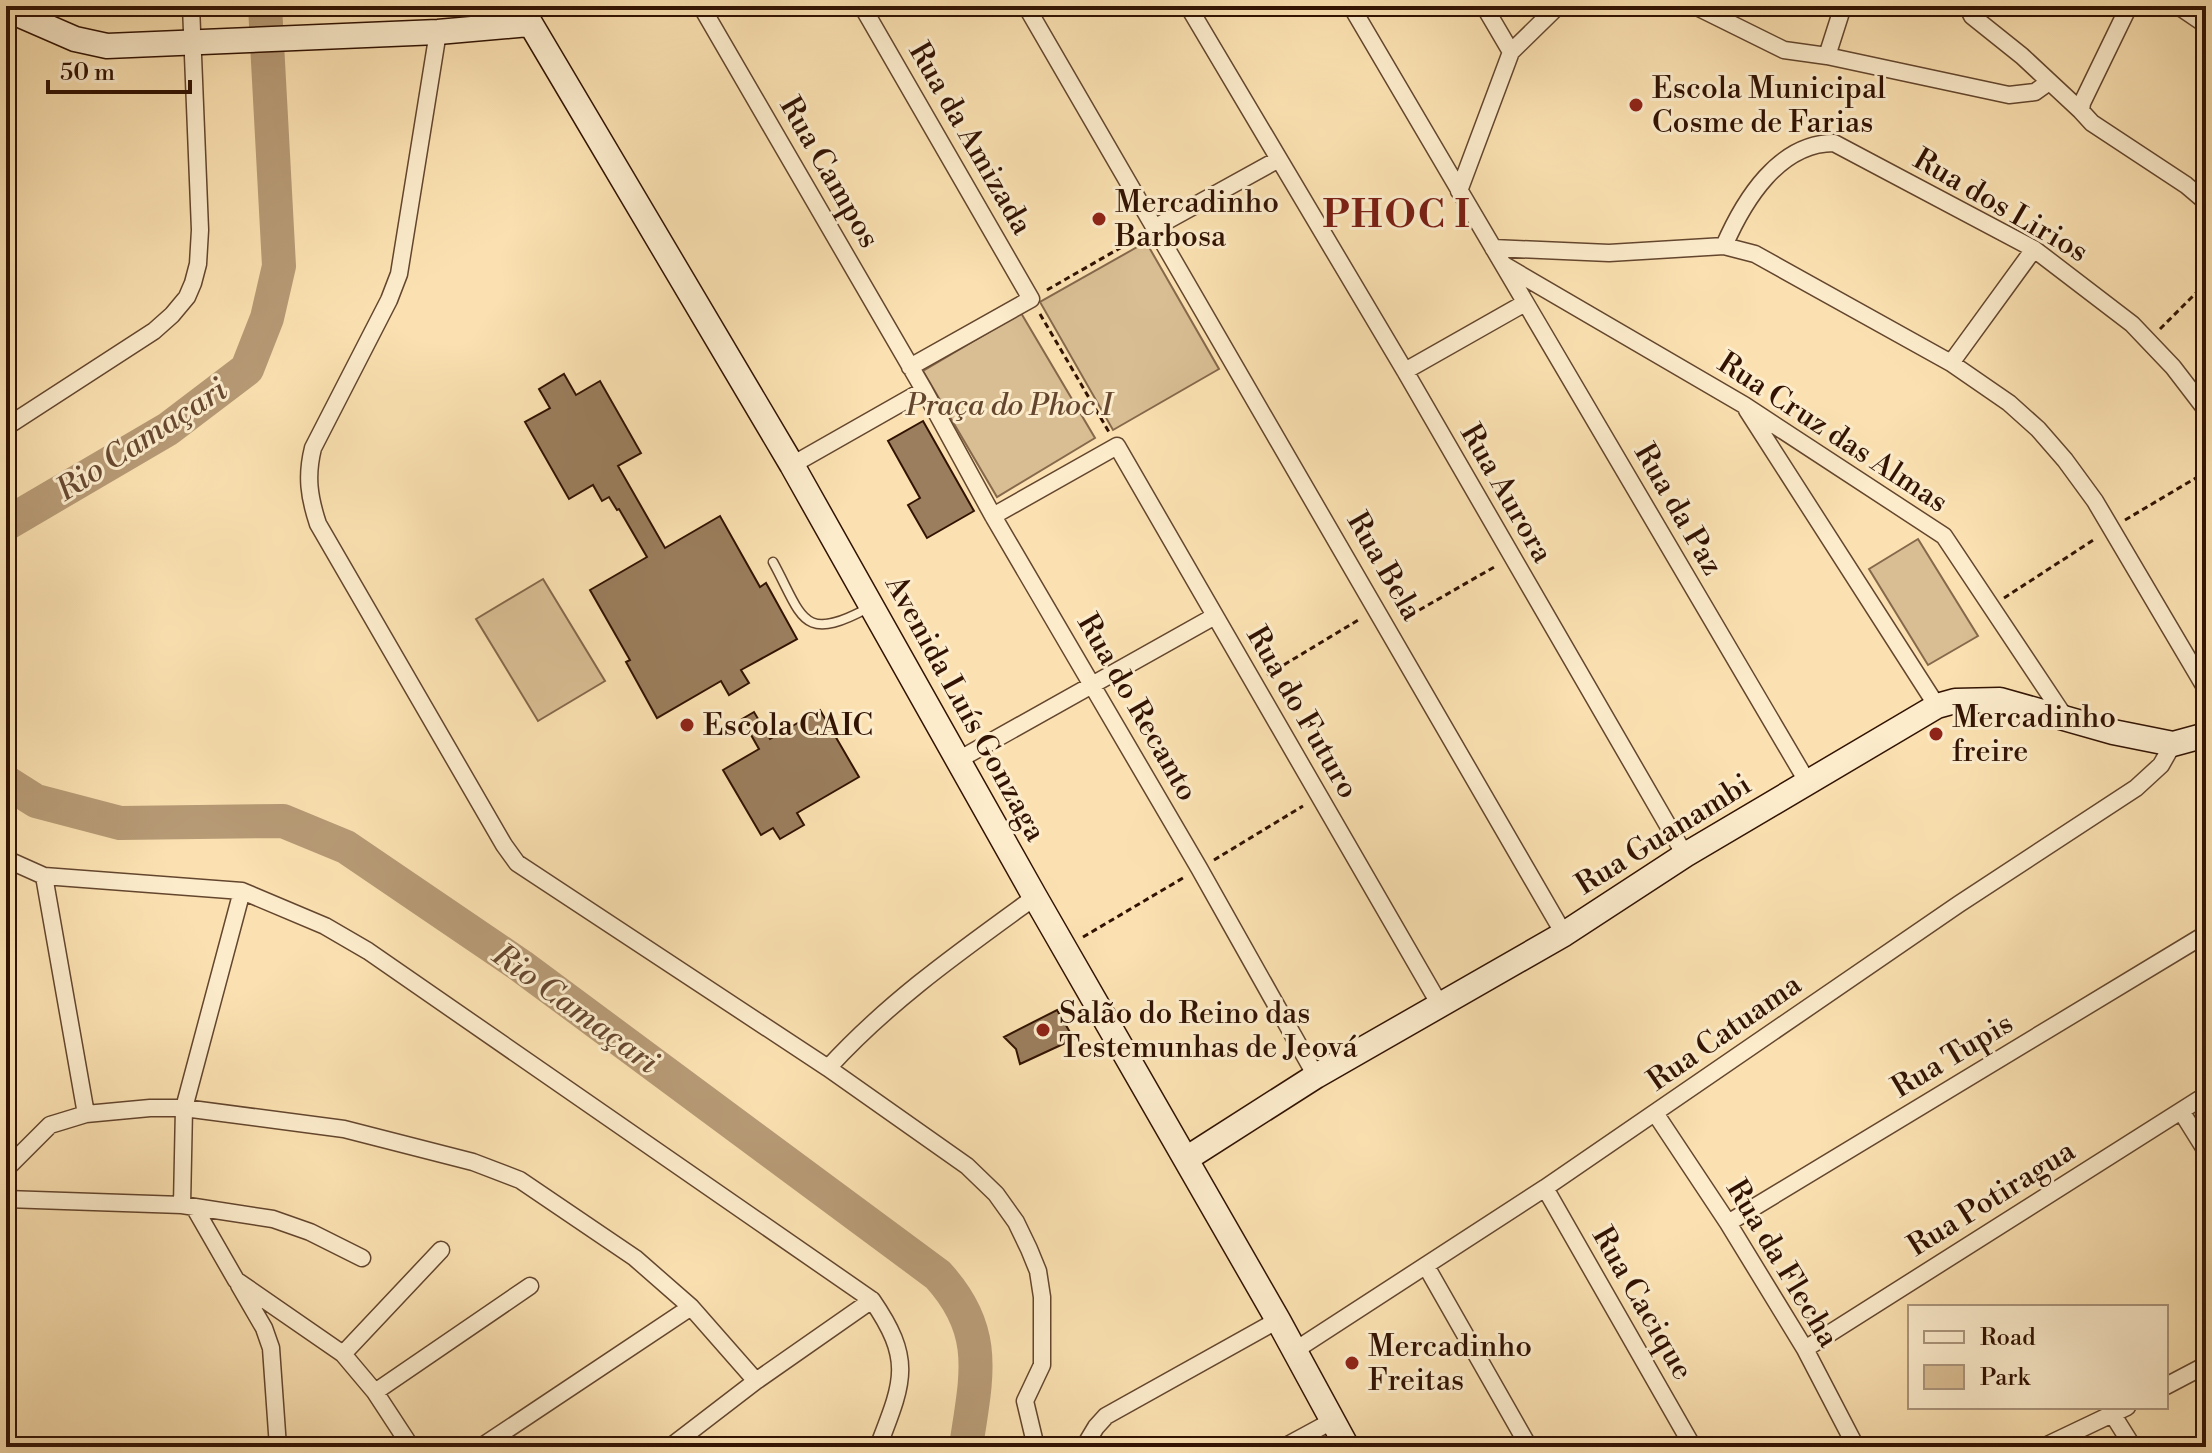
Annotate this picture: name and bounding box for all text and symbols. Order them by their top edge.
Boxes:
street label: Rua da Amizada [900,35,1041,242]
scale bar [48,44,190,94]
text: 50 m [60,58,115,88]
place label: Escola Municipal Cosme de Farias [1652,70,1886,142]
street label: Rua Campos [771,90,888,255]
marker: Escola Municipal Cosme de Farias [1627,96,1645,114]
street label: Rua dos Lirios [1906,141,2095,271]
place label: Mercadinho Barbosa [1114,184,1279,256]
district label: PHOC I [1322,192,1472,239]
marker: Mercadinho Barbosa [1090,210,1108,228]
street label: Rua Cruz das Almas [1710,344,1955,521]
water label: Rio Camaçari [48,370,235,511]
park label: Praça do Phoc I [905,387,1115,425]
street label: Rua Aurora [1451,417,1562,570]
street label: Rua da Paz [1625,437,1731,582]
street label: Rua Bela [1338,505,1431,628]
street label: Avenida Luís Gonzaga [876,568,1054,849]
street label: Rua do Recanto [1068,607,1206,808]
street label: Rua do Futuro [1237,619,1367,806]
place label: Mercadinho freire [1952,699,2116,771]
place label: Escola CAIC [703,707,873,745]
marker: Escola CAIC [678,716,696,734]
marker: Mercadinho freire [1927,725,1945,743]
street label: Rua Guanambi [1569,766,1758,904]
water label: Rio Camaçari [483,934,667,1083]
street label: Rua Catuama [1640,965,1810,1100]
place label: Salão do Reino das Testemunhas de Jeová [1059,995,1359,1067]
street label: Rua Tupis [1885,1005,2020,1107]
marker: Salão do Reino das Testemunhas de Jeová [1034,1021,1052,1039]
street label: Rua Potiragua [1901,1132,2083,1265]
street label: Rua da Flecha [1717,1173,1848,1355]
street label: Rua Cacique [1583,1220,1701,1387]
legend [1908,1305,2168,1409]
text: Road [1980,1323,2036,1353]
place label: Mercadinho Freitas [1368,1328,1532,1400]
marker: Mercadinho Freitas [1343,1354,1361,1372]
text: Park [1980,1363,2031,1393]

